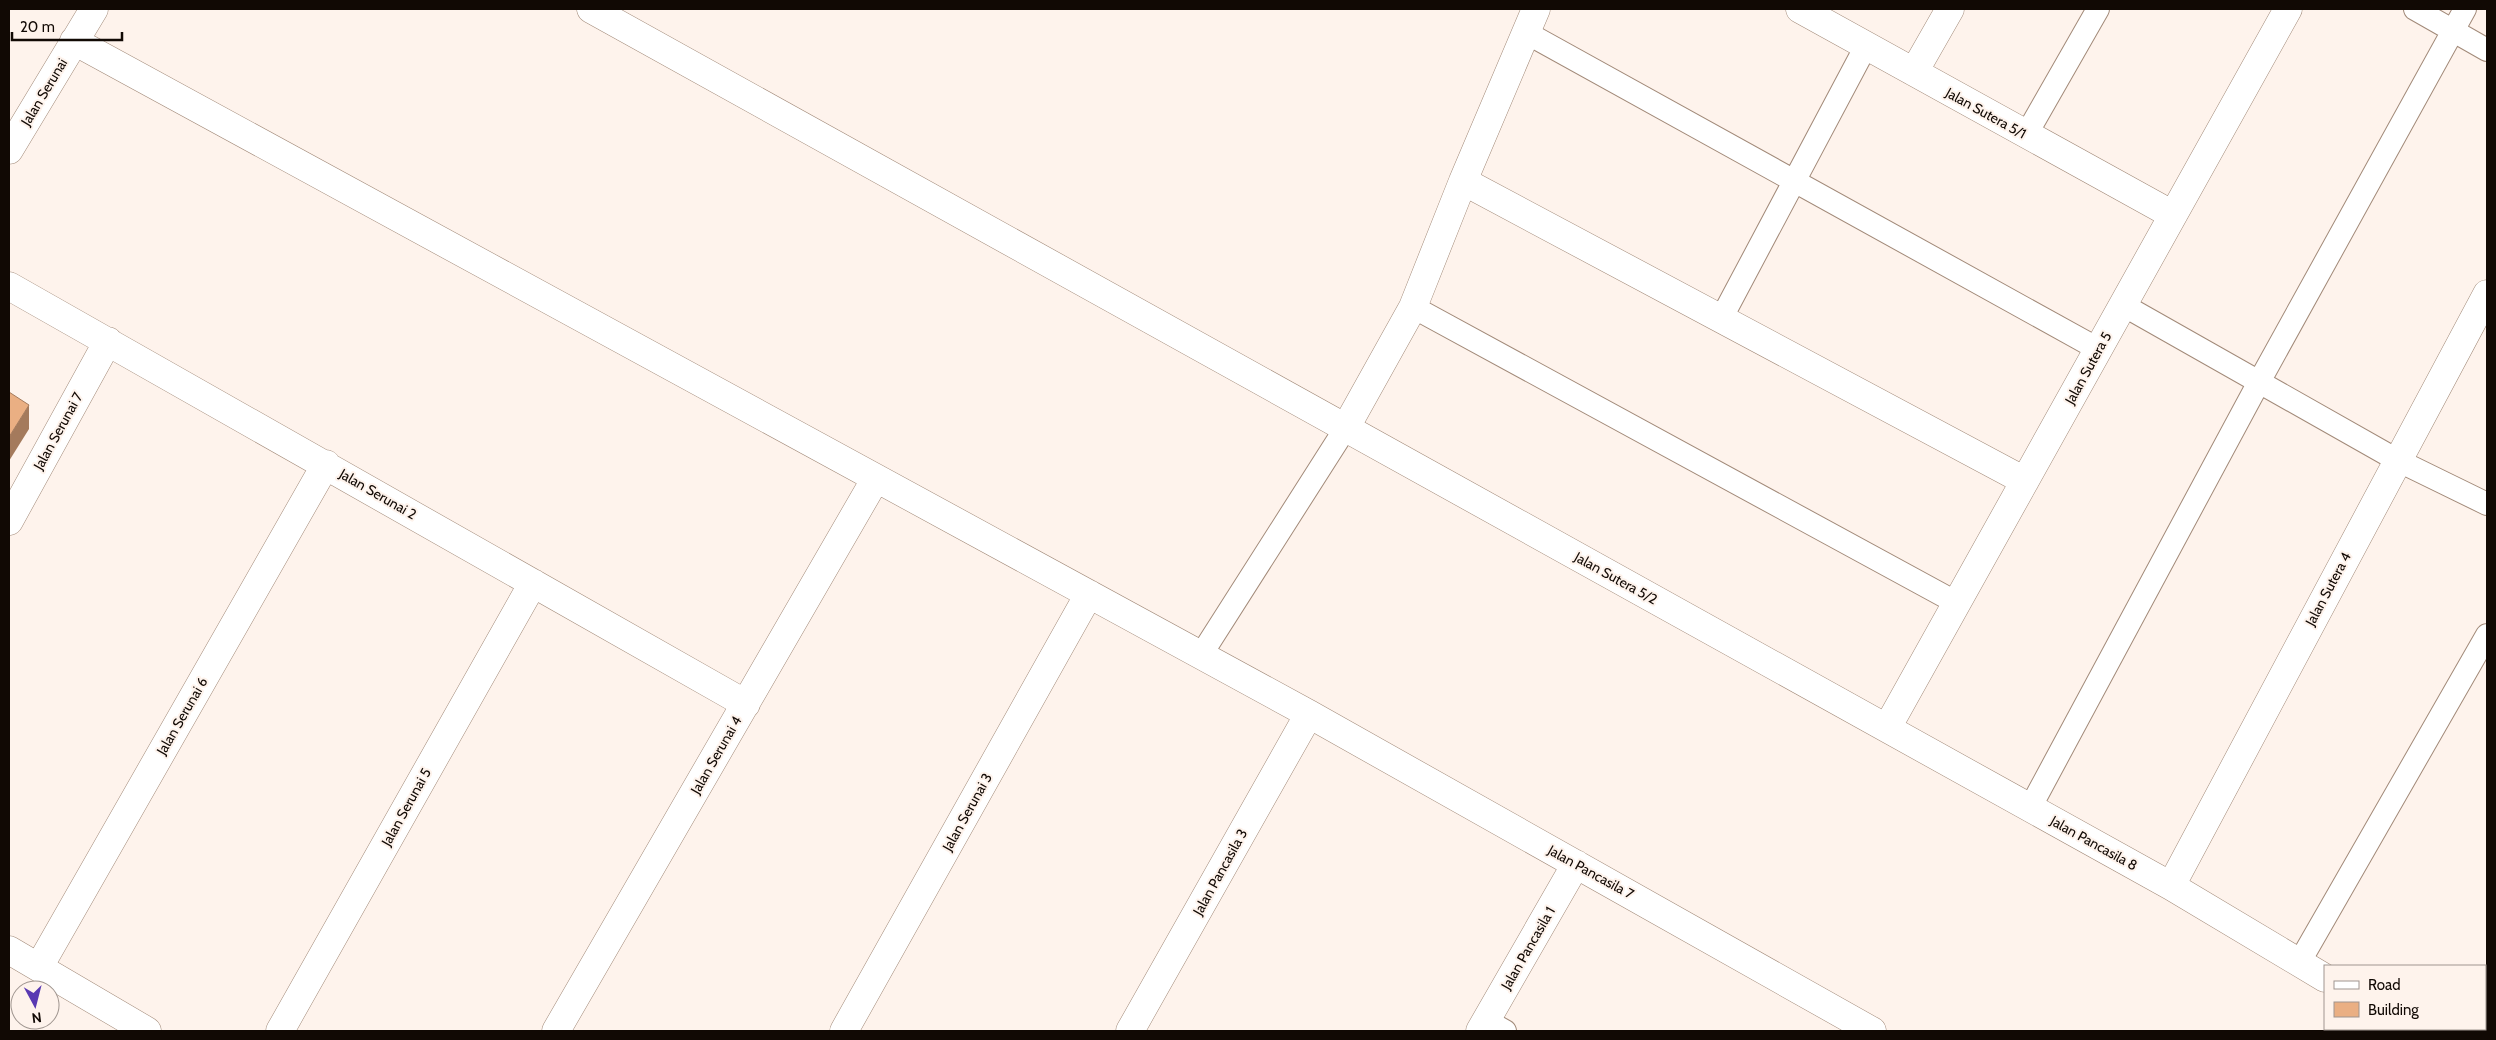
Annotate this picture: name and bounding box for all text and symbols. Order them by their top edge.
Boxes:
scale bar [12,10,122,42]
text: 20 m [20,18,55,36]
street label: Jalan Serunai [16,55,71,130]
street label: Jalan Sutera 5/1 [1942,83,2029,143]
street label: Jalan Sutera 5 [2060,329,2115,408]
street label: Jalan Serunai 7 [29,389,87,474]
street label: Jalan Serunai 2 [335,464,420,523]
street label: Jalan Sutera 5/2 [1571,547,1661,608]
street label: Jalan Sutera 4 [2301,549,2355,630]
street label: Jalan Serunai 6 [152,674,212,759]
street label: Jalan Serunai 4 [686,713,746,798]
street label: Jalan Serunai 5 [377,765,435,850]
street label: Jalan Serunai 3 [938,770,996,855]
street label: Jalan Pancasila 8 [2046,811,2141,874]
street label: Jalan Pancasila 3 [1188,826,1251,919]
street label: Jalan Pancasila 7 [1544,840,1637,903]
street label: Jalan Pancasila 1 [1496,903,1559,994]
legend [2324,965,2486,1030]
text: Road [2368,976,2401,994]
north arrow [10,980,60,1030]
text: Building [2368,1001,2419,1019]
text: N [31,1008,43,1027]

